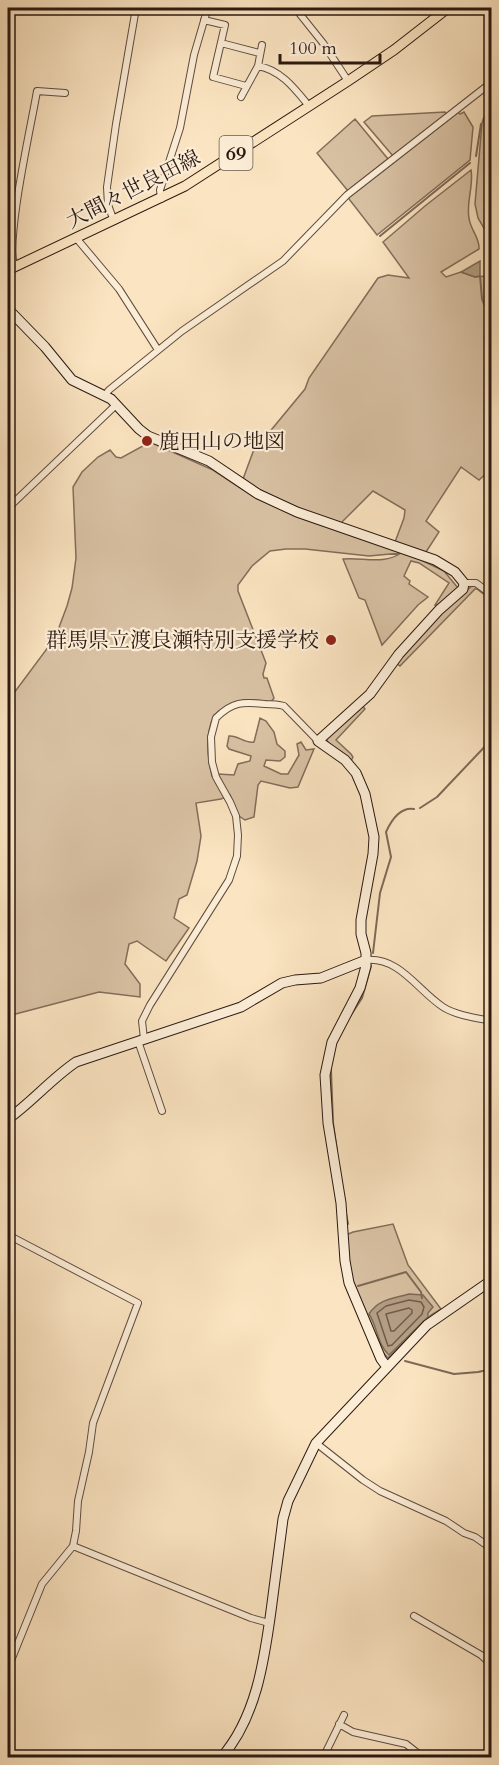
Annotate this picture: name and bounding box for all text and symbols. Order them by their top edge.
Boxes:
scale bar [280,27,380,65]
text: 100 m [289,36,337,61]
road number: 69 [220,136,252,170]
street label: 大間々世良田線 [61,143,205,236]
place label: 鹿田山の地図 [159,427,285,456]
marker: 鹿田山の地図 [140,434,154,448]
place label: 群馬県立渡良瀬特別支援学校 [46,626,319,655]
marker: 群馬県立渡良瀬特別支援学校 [324,633,338,647]

